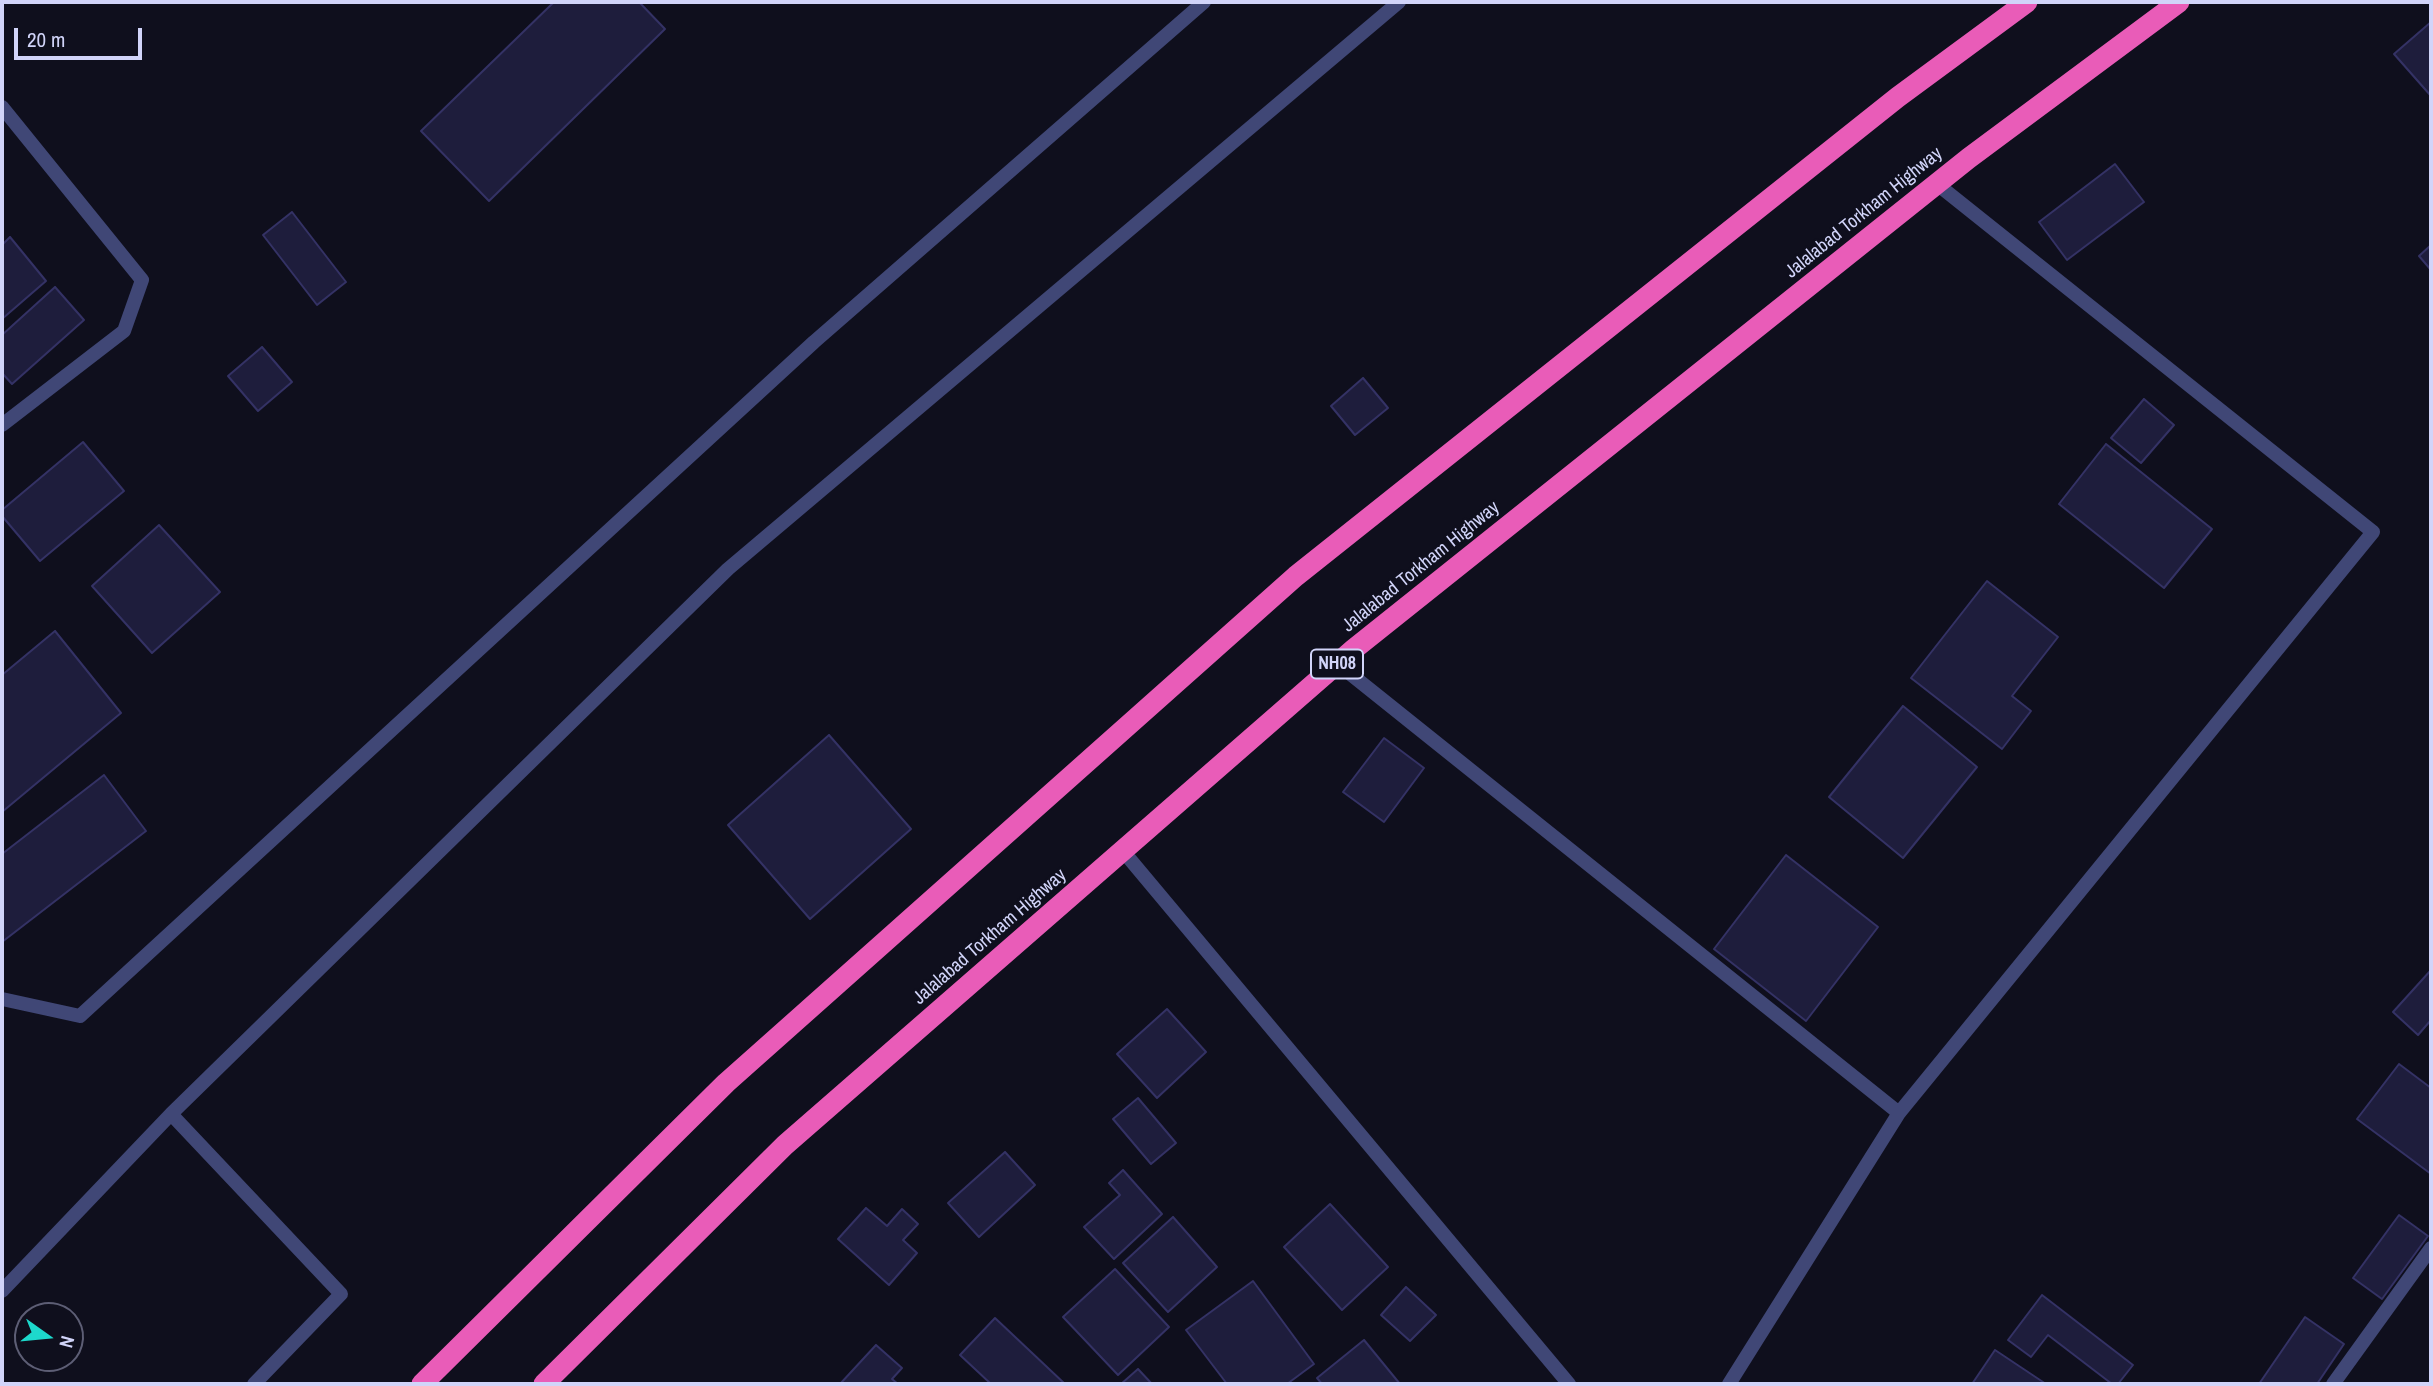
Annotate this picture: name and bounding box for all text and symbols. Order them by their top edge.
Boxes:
scale bar [18,14,145,58]
text: 20 m [27,25,65,54]
street label: Jalalabad Torkham Highway [1781,143,1947,283]
street label: Jalalabad Torkham Highway [1338,497,1504,637]
road number: NH08 [1311,650,1363,678]
street label: Jalalabad Torkham Highway [909,864,1071,1010]
north arrow [14,1302,84,1372]
text: N [53,1333,81,1351]

